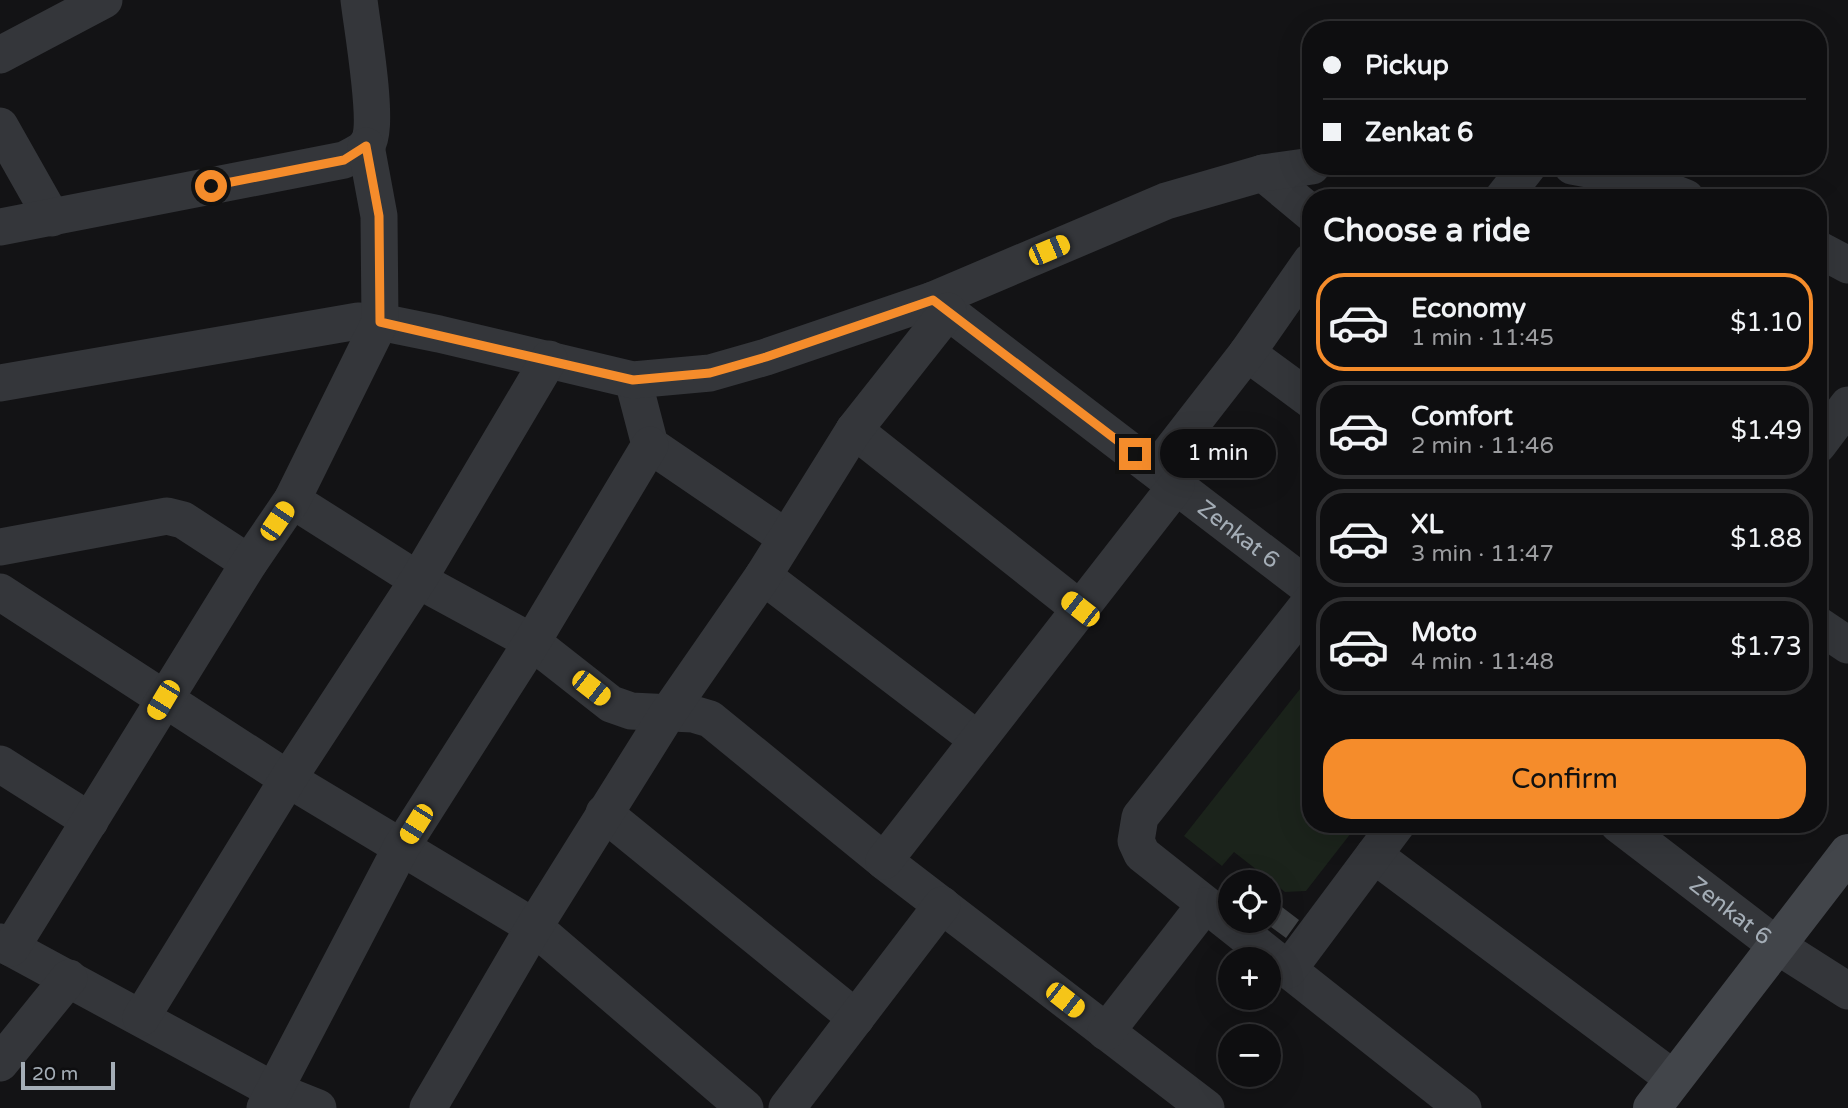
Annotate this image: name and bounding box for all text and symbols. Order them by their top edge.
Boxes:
text: Pickup [1365,50,1449,81]
text: Zenkat 6 [1365,117,1473,148]
route start [195,170,227,202]
text: Choose a ride [1323,212,1530,250]
car [1026,232,1073,268]
icon: car [1327,291,1390,354]
text: Economy [1411,293,1526,324]
text: $1.10 [1730,307,1802,338]
text: 1 min · 11:45 [1411,324,1554,352]
icon: car [1327,399,1390,462]
text: Comfort [1411,401,1513,432]
text: $1.49 [1731,415,1802,446]
callout: 1 min [1160,430,1275,478]
text: 2 min · 11:46 [1411,432,1554,460]
route end [1119,438,1151,470]
text: 1 min [1187,439,1249,467]
street label: Zenkat 6 [1192,494,1285,575]
car [257,498,298,544]
icon: car [1327,507,1390,570]
text: XL [1411,509,1443,540]
text: $1.88 [1730,523,1802,554]
text: 3 min · 11:47 [1411,540,1554,568]
car [1057,588,1104,630]
icon: car [1327,615,1390,678]
text: Moto [1411,617,1477,648]
text: $1.73 [1730,631,1802,662]
text: 4 min · 11:48 [1411,648,1554,676]
car [568,667,615,709]
car [144,677,183,723]
button: Confirm [1323,739,1806,819]
car [396,801,437,847]
map controls [1218,870,1281,1087]
button: locate [1218,870,1281,933]
street label: Zenkat 6 [1684,871,1777,951]
button: + [1218,947,1281,1010]
car [1042,979,1089,1021]
button: − [1218,1024,1281,1087]
scale bar [21,1059,116,1091]
text: 20 m [32,1063,78,1085]

